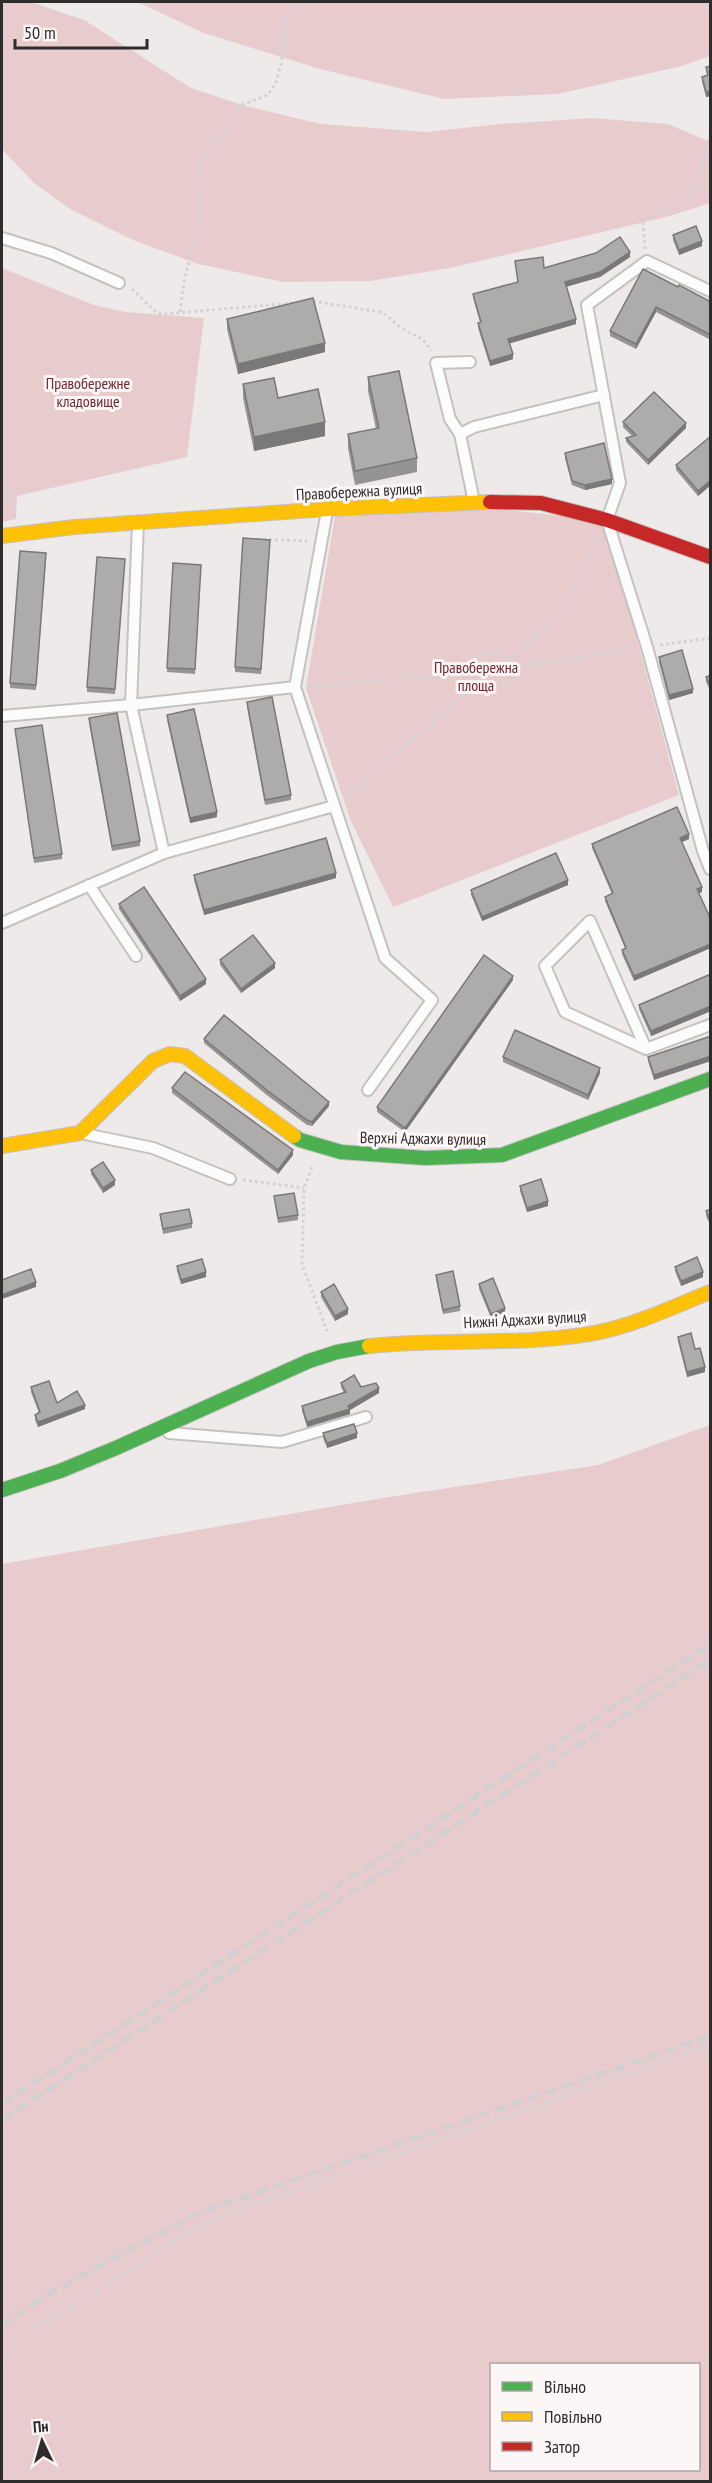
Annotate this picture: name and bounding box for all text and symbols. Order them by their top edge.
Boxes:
scale bar [15,12,147,50]
text: 50 m [24,21,56,44]
park label: Правобережне кладовище [46,373,130,411]
street label: Правобережна вулиця [295,478,423,504]
park label: Правобережна площа [434,657,518,695]
street label: Верхні Аджахи вулиця [360,1127,486,1149]
street label: Нижні Аджахи вулиця [463,1306,587,1332]
legend [490,2363,700,2471]
text: Вільно [544,2375,586,2398]
text: Повільно [544,2405,602,2428]
north arrow [12,2411,72,2471]
text: Пн [32,2415,49,2437]
text: Затор [544,2435,580,2458]

